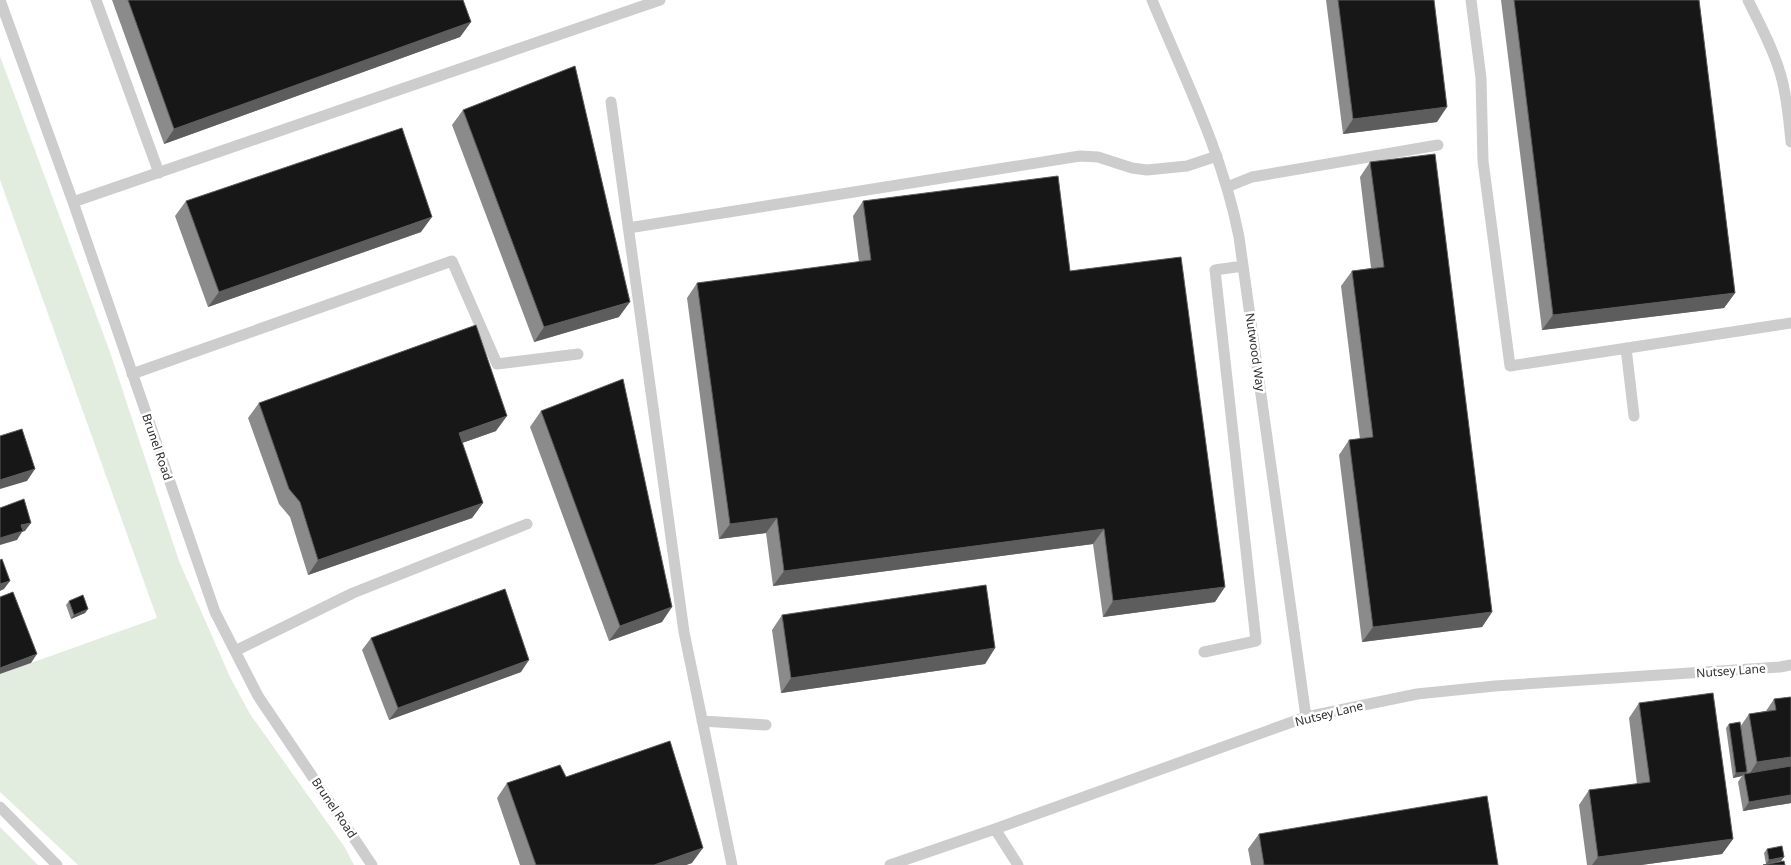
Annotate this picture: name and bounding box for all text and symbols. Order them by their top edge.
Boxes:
street label: Nutwood Way [1242,312,1270,393]
street label: Brunel Road [138,411,177,482]
street label: Nutsey Lane [1696,660,1766,681]
street label: Nutsey Lane [1293,697,1365,730]
street label: Brunel Road [308,774,361,841]

